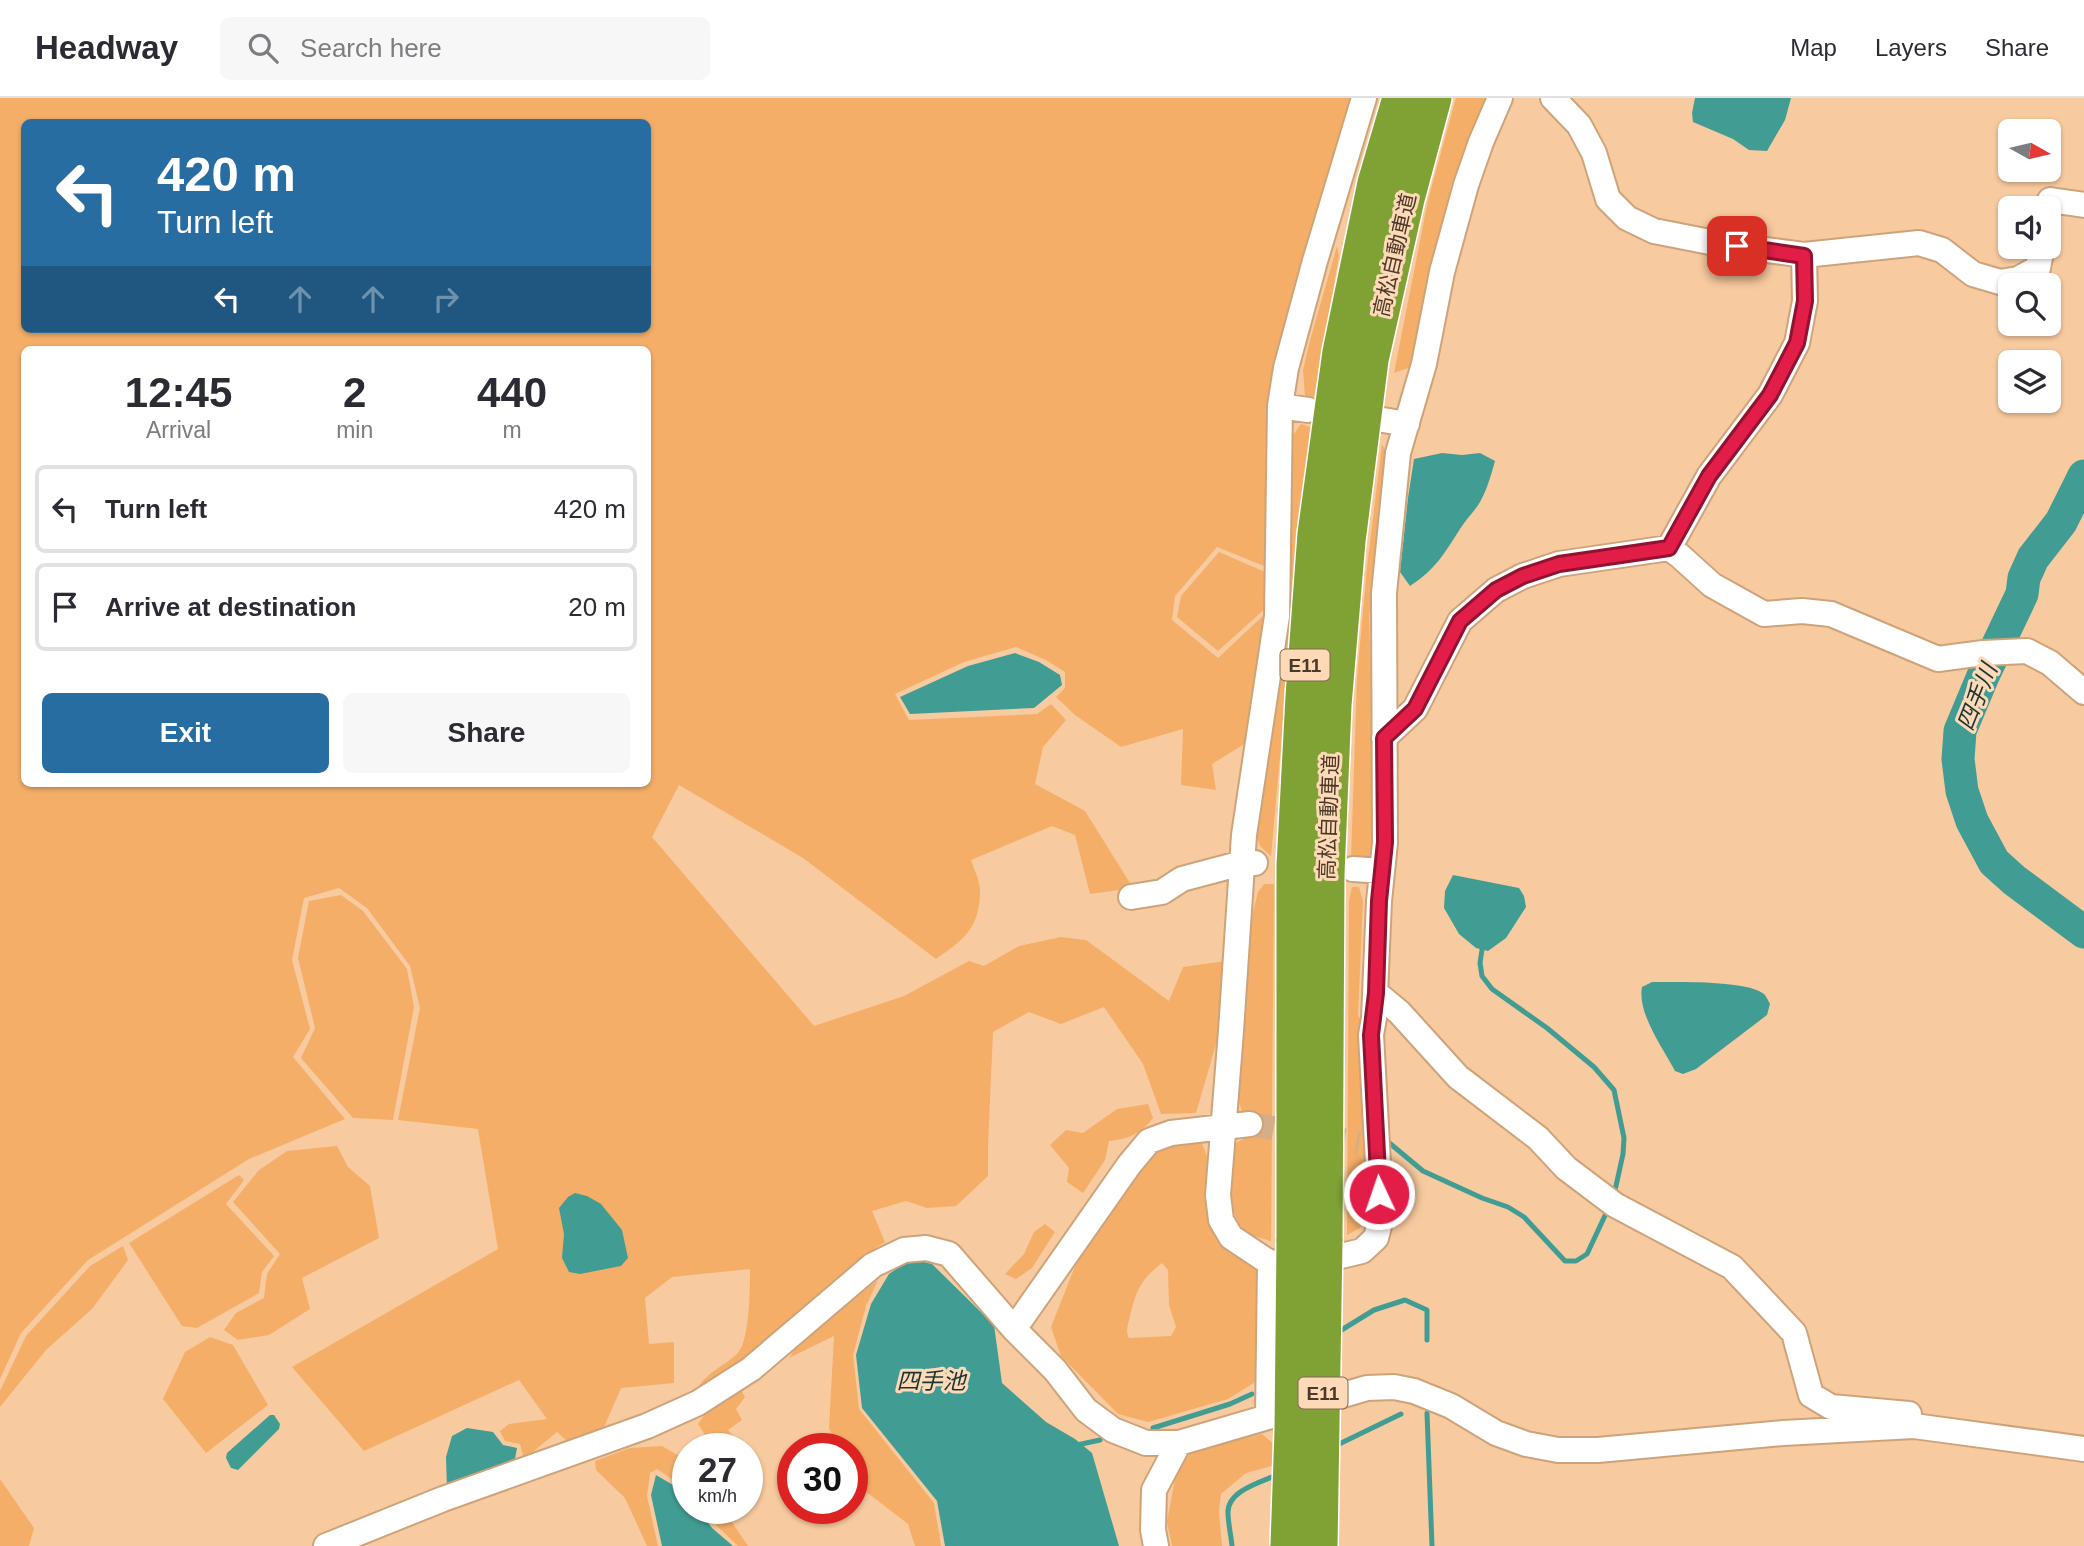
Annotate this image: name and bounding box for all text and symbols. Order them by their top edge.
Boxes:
search box [220,17,710,80]
text: Headway [35,29,178,66]
icon: search [244,29,282,67]
text: Search here [300,33,442,63]
text: Map [1790,34,1837,61]
text: Layers [1875,34,1947,61]
text: Share [1985,34,2049,61]
north arrow [1998,119,2062,182]
map controls [1998,119,2061,413]
icon: left [42,147,133,238]
text: 420 m [157,147,296,201]
street label: 高松自動車道 [1369,191,1420,319]
button: sound [1998,196,2061,259]
text: Turn left [157,204,273,240]
pin [1707,216,1767,276]
icon: arrive [1718,227,1756,265]
button: search [1998,273,2061,336]
icon: left [208,280,246,318]
icon: ahead [281,280,319,318]
icon: ahead [354,280,392,318]
icon: right [427,280,465,318]
button: layers [1998,350,2061,413]
text: 12:45 [125,369,232,416]
text: 2 [343,369,366,416]
text: 440 [477,369,547,416]
text: Arrival [146,417,211,443]
text: min [336,417,373,443]
text: m [503,417,522,443]
icon: left [46,490,84,528]
text: Turn left [105,494,207,524]
text: 420 m [554,494,626,524]
icon: arrive [46,588,84,626]
text: Arrive at destination [105,592,356,622]
text: 20 m [568,592,626,622]
road number: E11 [1280,650,1330,680]
water label: 四手川 [1952,657,2003,734]
button: Exit [42,693,329,773]
button: Share [343,693,630,773]
street label: 高松自動車道 [1315,754,1342,880]
position arrow [1342,1157,1416,1231]
water label: 四手池 [897,1368,968,1394]
road number: E11 [1298,1378,1348,1408]
speed limit sign: 30 [777,1433,868,1524]
text: 27 [698,1450,737,1489]
text: km/h [698,1486,737,1506]

